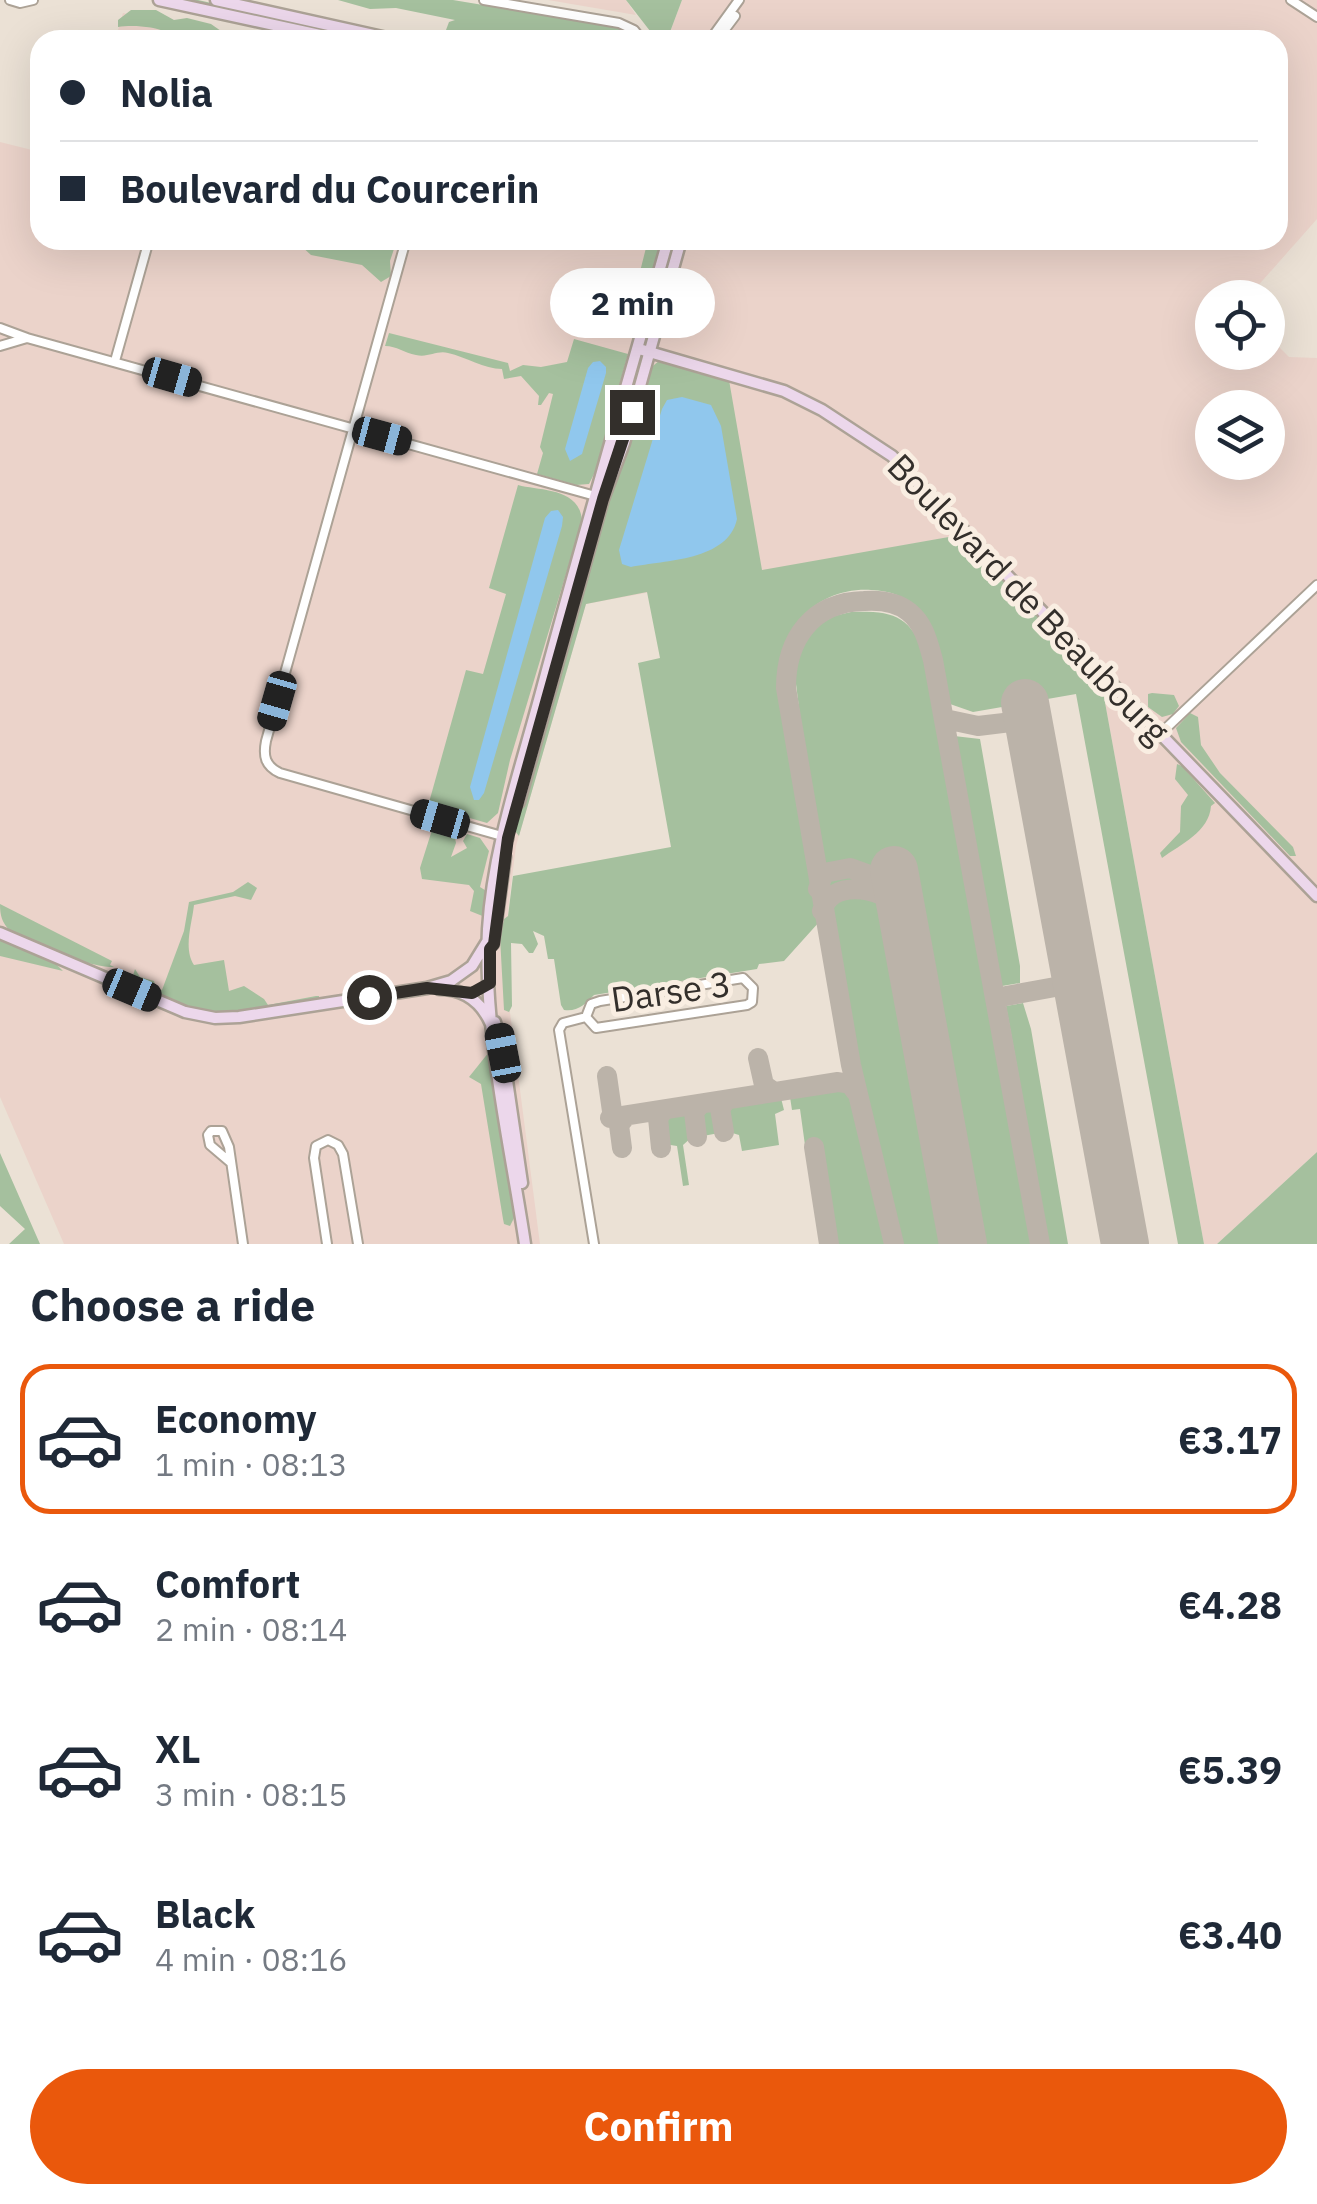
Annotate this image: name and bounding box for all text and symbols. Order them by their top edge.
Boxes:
text: Nolia [120,68,213,117]
text: Boulevard du Courcerin [120,164,539,213]
callout: 2 min [550,267,714,337]
map controls [1195,280,1285,480]
button: locate [1195,280,1285,370]
text: 2 min [591,282,674,324]
car [139,354,205,400]
route end [610,390,655,435]
button: layers [1195,390,1285,480]
car [349,414,415,458]
street label: Boulevard de Beaubourg [878,443,1180,754]
car [254,668,300,734]
car [407,796,473,842]
street label: Darse 3 [608,960,734,1022]
car [99,964,165,1016]
route start [347,975,392,1020]
car [483,1021,523,1085]
text: Choose a ride [30,1275,315,1333]
icon: car [35,1394,125,1484]
text: Economy [155,1394,317,1443]
text: €3.17 [1178,1415,1282,1464]
text: 1 min · 08:13 [155,1443,348,1485]
icon: car [35,1559,125,1649]
text: Comfort [155,1559,300,1608]
text: €4.28 [1178,1580,1282,1629]
text: 2 min · 08:14 [155,1608,348,1650]
icon: car [35,1724,125,1814]
text: XL [155,1724,201,1773]
text: €5.39 [1178,1745,1282,1794]
text: 3 min · 08:15 [155,1773,348,1815]
icon: car [35,1889,125,1979]
text: Black [155,1889,255,1938]
text: €3.40 [1178,1910,1282,1959]
text: 4 min · 08:16 [155,1938,348,1980]
button: Confirm [30,2069,1287,2184]

